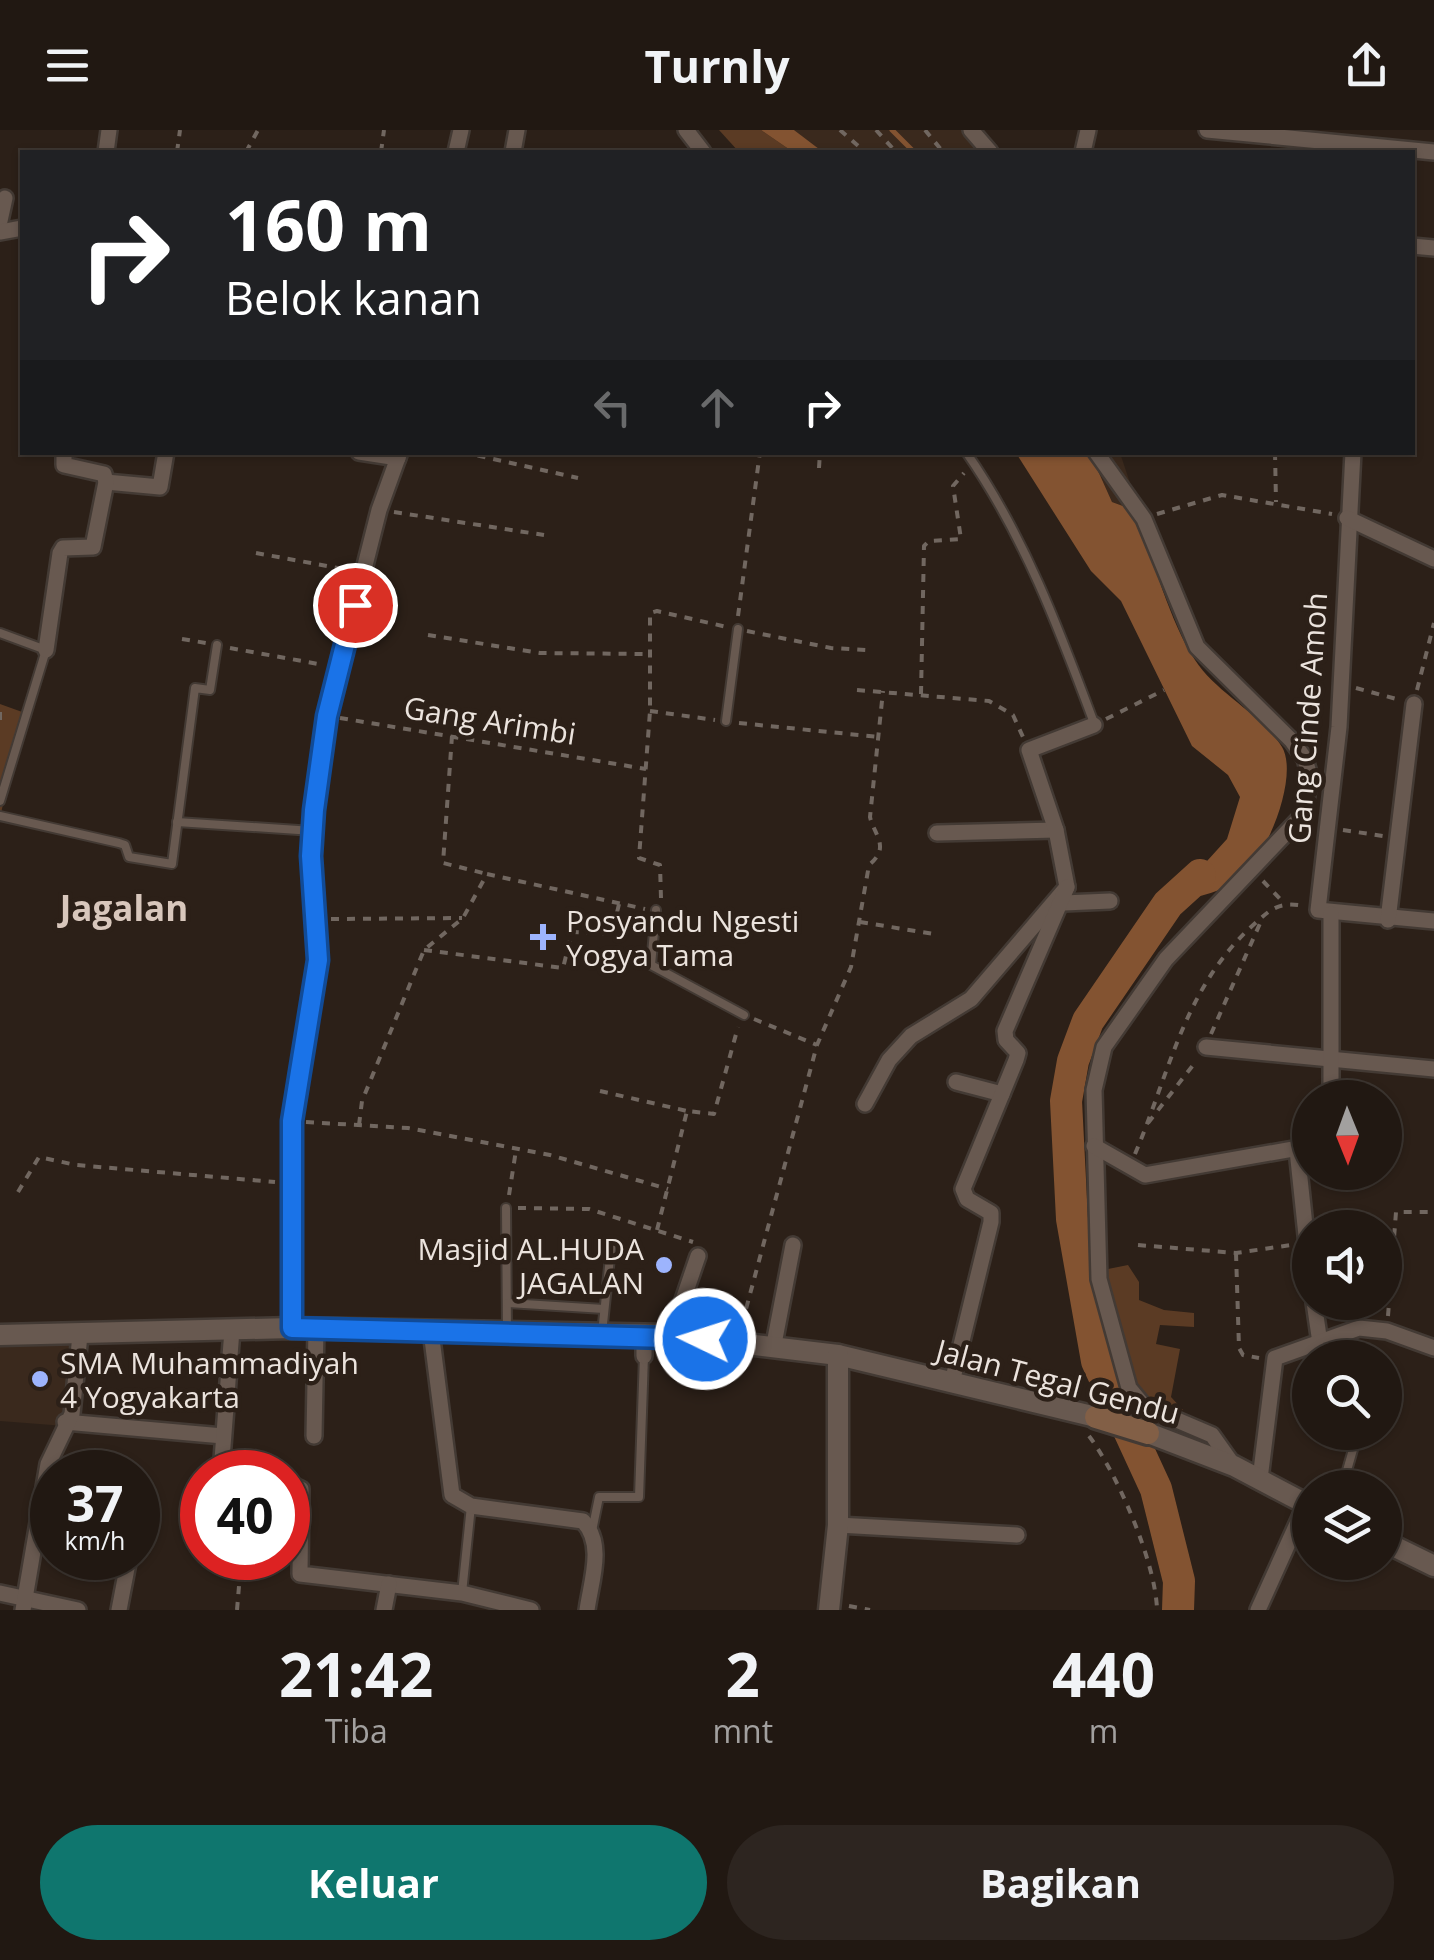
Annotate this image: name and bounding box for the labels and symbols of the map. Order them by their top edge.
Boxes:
pin [313,563,398,648]
street label: Gang Cinde Amoh [1278,591,1336,845]
street label: Gang Arimbi [401,686,579,754]
district label: Jagalan [57,884,188,931]
place label: Posyandu Ngesti Yogya Tama [566,900,799,975]
marker: Posyandu Ngesti Yogya Tama [530,924,556,950]
north arrow [1292,1080,1402,1190]
place label: Masjid AL.HUDA JAGALAN [418,1228,644,1303]
marker: Masjid AL.HUDA JAGALAN [653,1254,675,1276]
position arrow [653,1287,757,1391]
street label: Jalan Tegal Gendu [929,1328,1184,1433]
place label: SMA Muhammadiyah 4 Yogyakarta [60,1342,359,1417]
marker: SMA Muhammadiyah 4 Yogyakarta [29,1368,51,1390]
speed limit sign: 40 [180,1450,310,1580]

